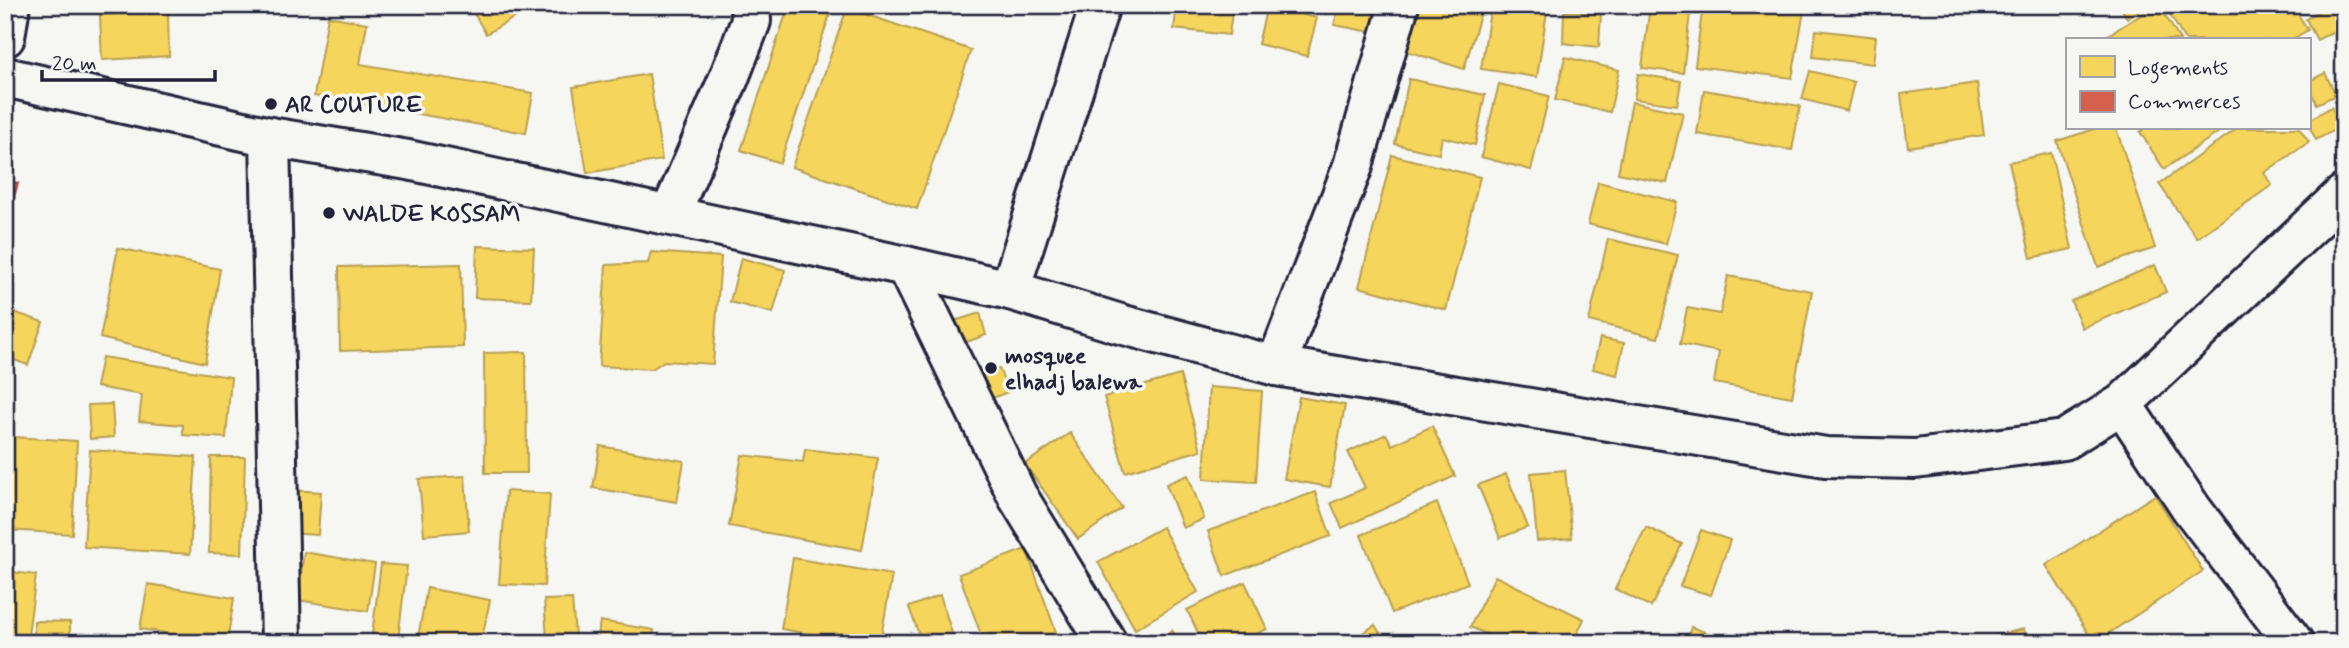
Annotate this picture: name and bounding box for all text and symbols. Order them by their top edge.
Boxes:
scale bar [42,38,215,82]
legend [2066,38,2310,130]
text: 20 m [52,50,97,78]
text: Logements [2128,54,2228,84]
text: Commerces [2128,88,2240,116]
place label: AR COUTURE [285,91,423,121]
marker: AR COUTURE [263,96,279,112]
place label: WALDE KOSSAM [342,200,520,230]
marker: WALDE KOSSAM [321,205,337,221]
place label: mosquee elhadj balewa [1005,342,1143,398]
marker: mosquee elhadj balewa [983,360,999,376]

